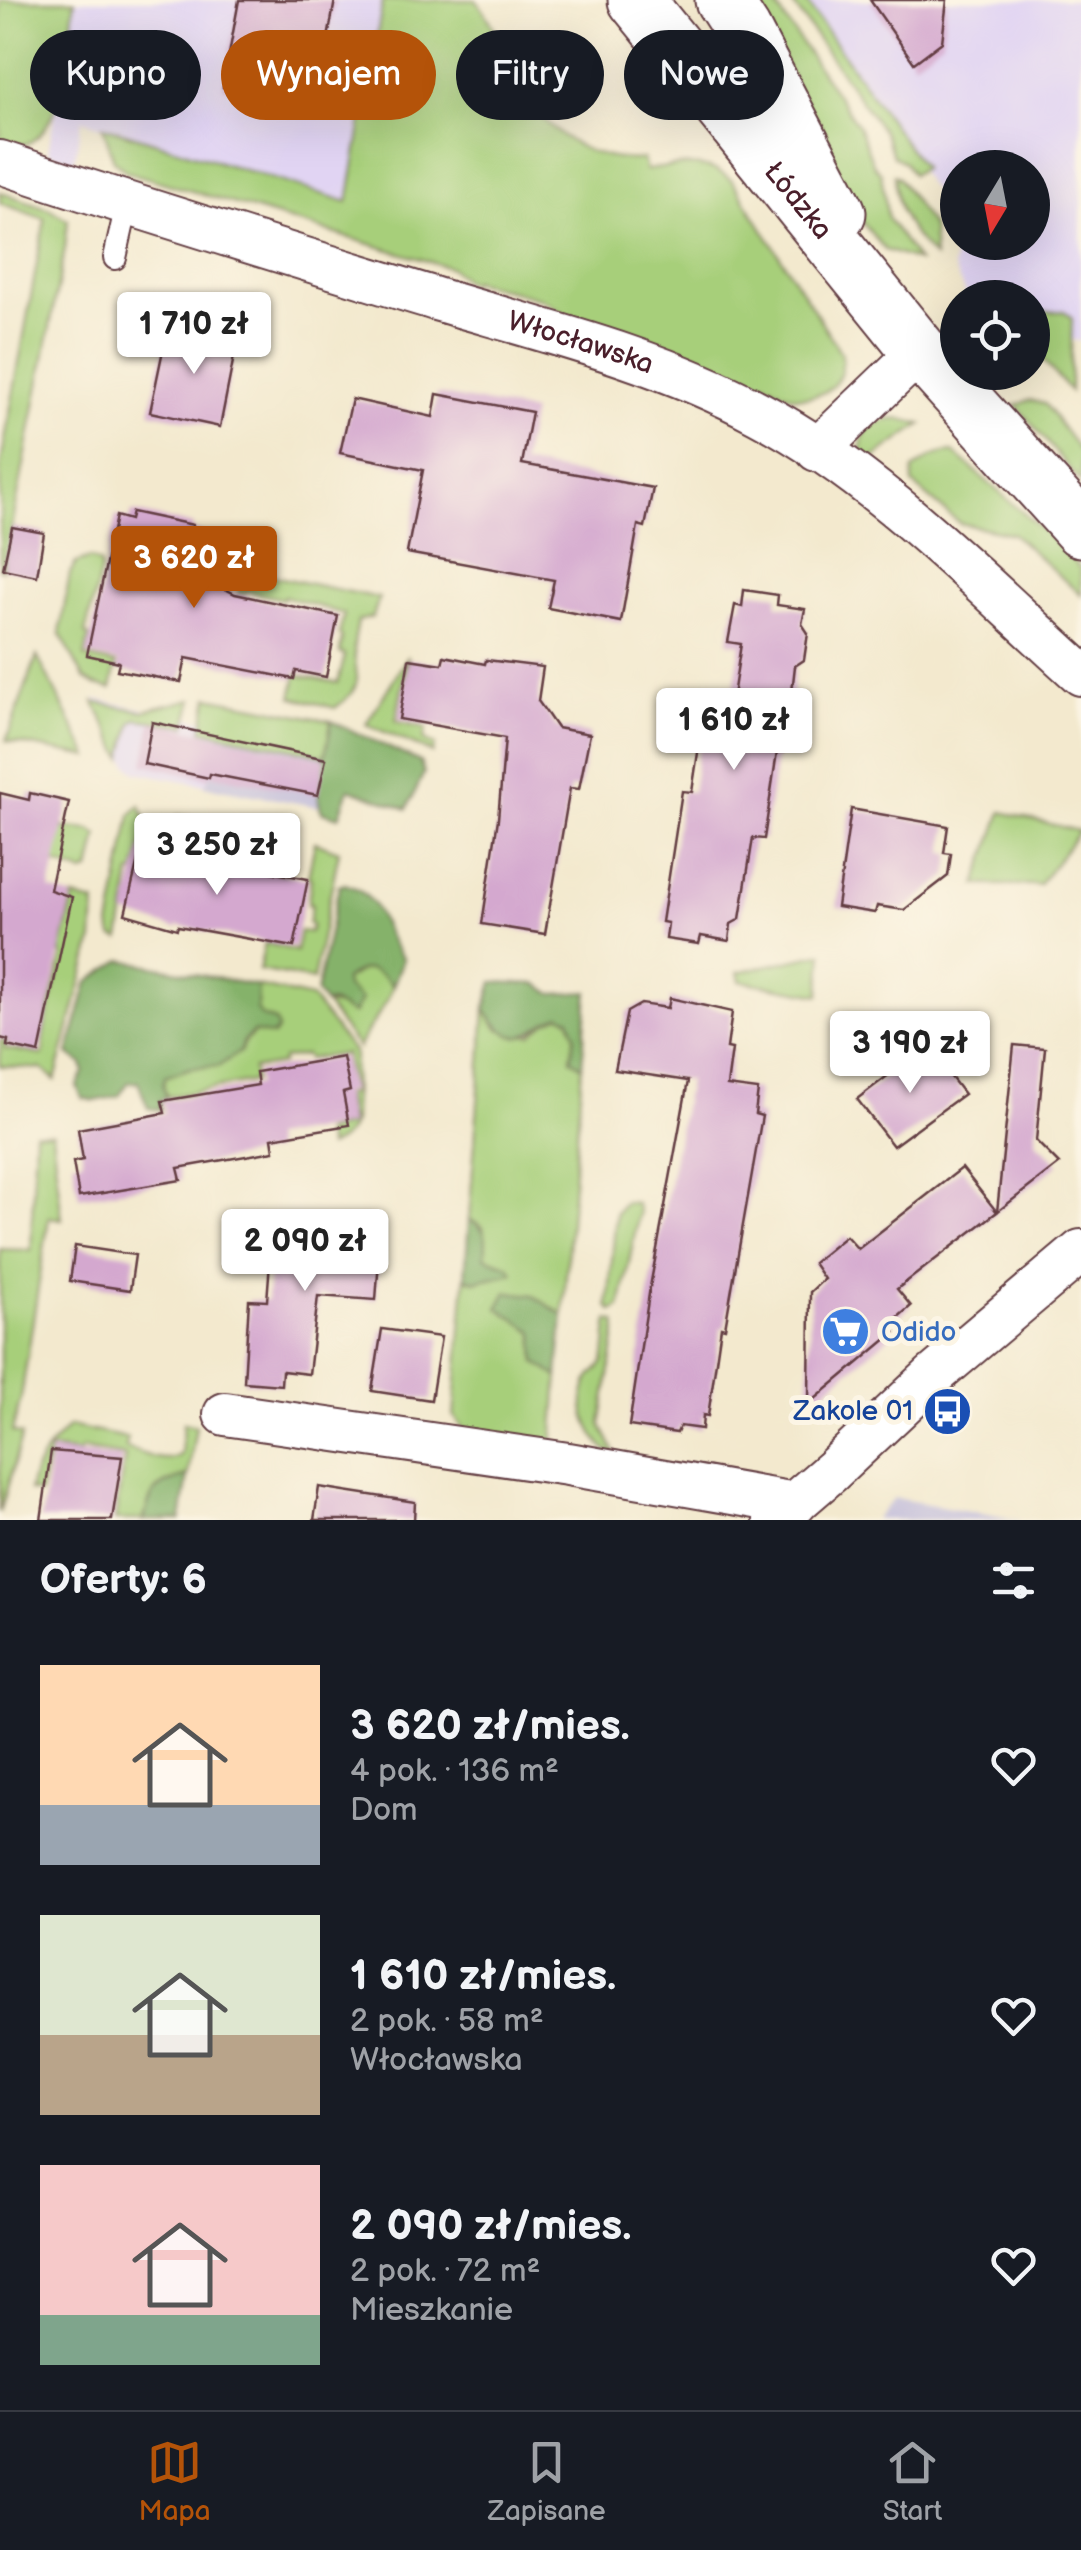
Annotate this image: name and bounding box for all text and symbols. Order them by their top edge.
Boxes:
chip: Kupno [30,30,201,120]
chip: Wynajem [221,30,436,120]
chip: Filtry [456,30,604,120]
chip: Nowe [624,30,784,120]
north arrow [940,150,1050,260]
map controls [940,150,1050,390]
street label: Łódzka [757,155,839,246]
button: locate [940,280,1050,390]
pin: 1 710 zł [91,292,297,377]
street label: Włocławska [504,304,658,381]
text: 1 710 zł [139,305,249,344]
pin: 3 620 zł [91,526,297,611]
text: 3 620 zł [133,539,255,578]
pin: 1 610 zł [631,688,837,773]
text: 1 610 zł [678,701,790,740]
pin: 3 250 zł [114,813,320,898]
text: 3 250 zł [156,826,278,865]
pin: 3 190 zł [807,1011,1013,1096]
text: 3 190 zł [852,1024,968,1063]
pin: 2 090 zł [202,1209,408,1294]
text: 2 090 zł [243,1222,367,1261]
supermarket icon: Odido [820,1306,872,1358]
place label: Odido [881,1316,957,1349]
bus stop icon: Zakole 01 [922,1385,974,1437]
place label: Zakole 01 [792,1395,913,1428]
icon: filters [986,1553,1041,1608]
text: Oferty: 6 [40,1555,207,1606]
text: 3 620 zł/mies. [350,1701,630,1752]
icon: home [120,1705,240,1825]
icon: heart [986,1738,1041,1793]
text: 4 pok. · 136 m² [350,1752,559,1791]
text: Dom [350,1791,418,1830]
text: 1 610 zł/mies. [350,1951,616,2002]
icon: home [120,1955,240,2075]
icon: heart [986,1988,1041,2043]
text: 2 pok. · 58 m² [350,2002,544,2041]
text: Włocławska [350,2041,523,2080]
text: 2 090 zł/mies. [350,2201,631,2252]
icon: home [120,2205,240,2325]
icon: heart [986,2238,1041,2293]
text: 2 pok. · 72 m² [350,2252,540,2291]
text: Mieszkanie [350,2291,513,2330]
tab: Mapa [139,2435,211,2528]
tab: Zapisane [488,2435,606,2528]
tab: Start [883,2435,942,2528]

